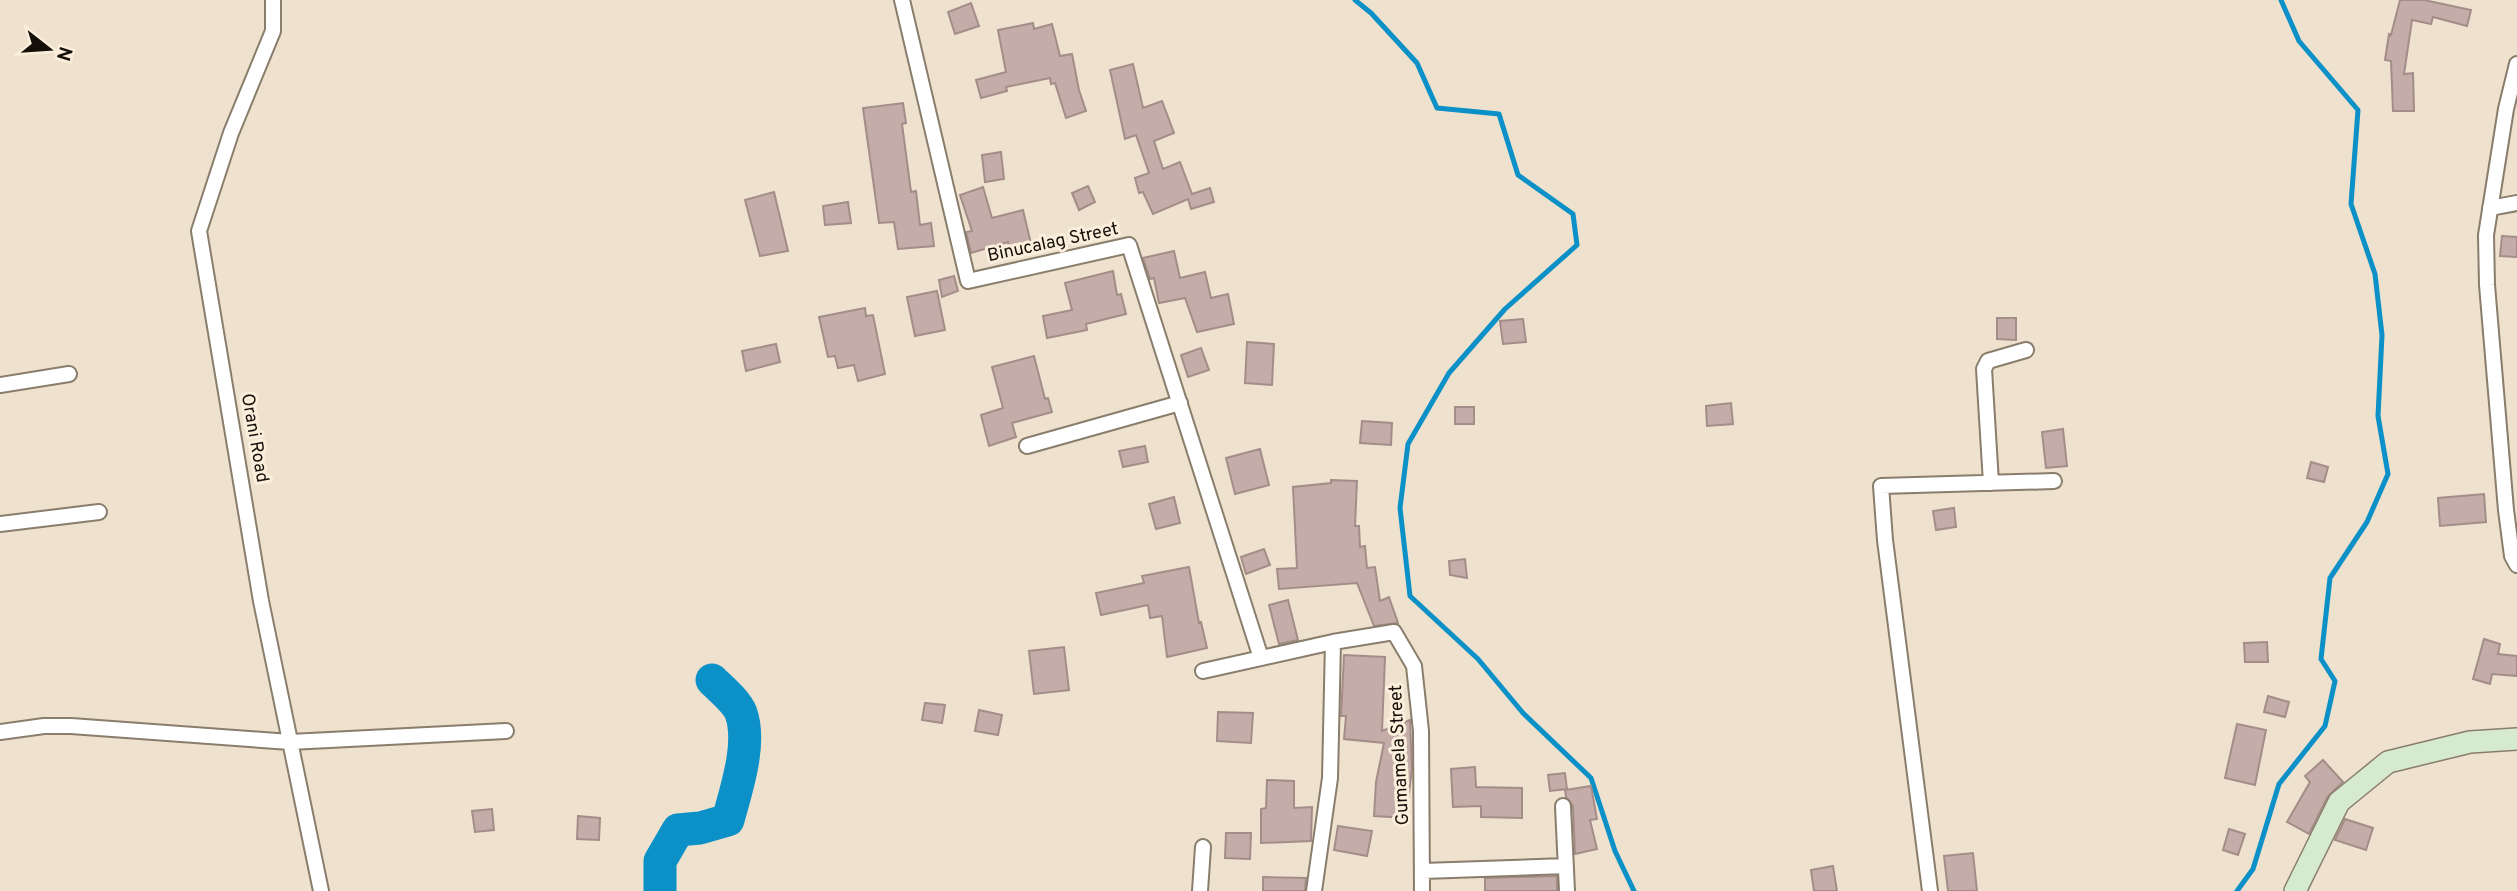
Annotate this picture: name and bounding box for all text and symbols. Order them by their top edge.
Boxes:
north arrow [14,14,84,84]
text: N [50,43,77,63]
street label: Binucalag Street [985,218,1121,268]
street label: Orani Road [235,392,273,484]
street label: Gumamela Street [1385,684,1415,826]

